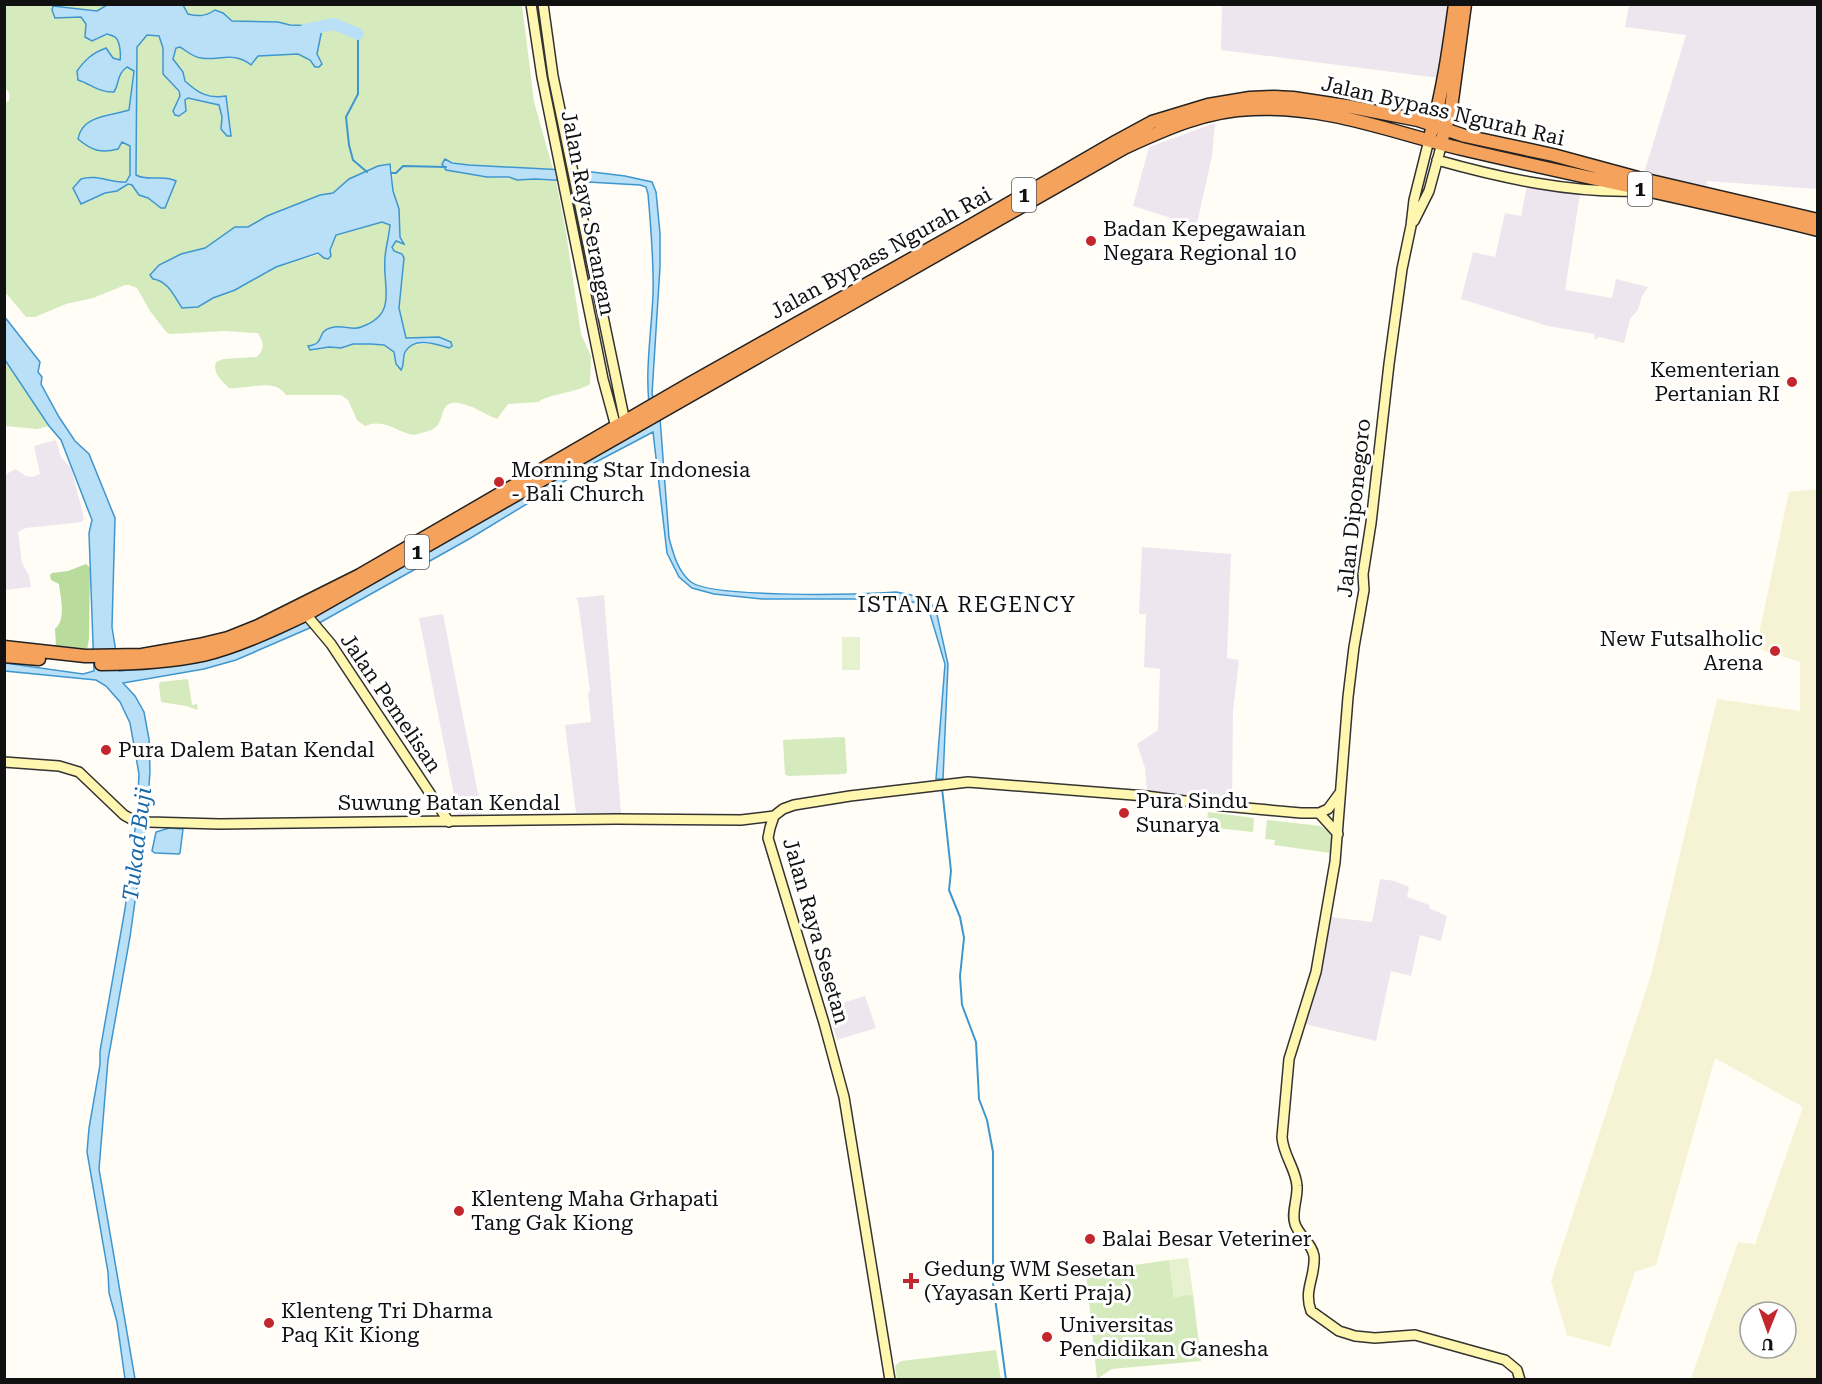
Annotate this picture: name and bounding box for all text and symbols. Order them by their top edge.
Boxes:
street label: Jalan Bypass Ngurah Rai [1319,71,1567,151]
street label: Jalan Raya Serangan [556,109,620,318]
road number: 1 [1628,172,1652,206]
road number: 1 [1012,178,1036,212]
street label: Jalan Bypass Ngurah Rai [766,182,996,324]
place label: Badan Kepegawaian Negara Regional 10 [1103,217,1306,265]
marker: Badan Kepegawaian Negara Regional 10 [1084,234,1098,248]
place label: Kementerian Pertanian RI [1650,358,1780,406]
marker: Kementerian Pertanian RI [1785,375,1799,389]
street label: Jalan Diponegoro [1333,417,1375,599]
place label: Morning Star Indonesia - Bali Church [511,458,751,506]
marker: Morning Star Indonesia - Bali Church [492,475,506,489]
road number: 1 [405,535,429,569]
district label: ISTANA REGENCY [858,592,1076,617]
place label: New Futsalholic Arena [1600,627,1764,675]
street label: Jalan Pemelisan [336,629,447,777]
marker: New Futsalholic Arena [1768,644,1782,658]
place label: Pura Dalem Batan Kendal [118,738,375,762]
marker: Pura Dalem Batan Kendal [99,743,113,757]
water label: Tukad Buji [118,786,156,902]
place label: Pura Sindu Sunarya [1136,789,1248,837]
street label: Suwung Batan Kendal [338,791,561,815]
marker: Pura Sindu Sunarya [1117,806,1131,820]
street label: Jalan Raya Sesetan [778,835,854,1027]
place label: Klenteng Maha Grhapati Tang Gak Kiong [471,1187,719,1235]
marker: Klenteng Maha Grhapati Tang Gak Kiong [452,1204,466,1218]
place label: Balai Besar Veteriner [1102,1227,1312,1251]
marker: Balai Besar Veteriner [1083,1232,1097,1246]
place label: Gedung WM Sesetan (Yayasan Kerti Praja) [924,1257,1136,1305]
marker: Gedung WM Sesetan (Yayasan Kerti Praja) [902,1272,920,1290]
place label: Klenteng Tri Dharma Paq Kit Kiong [281,1299,493,1347]
north arrow [1738,1300,1798,1360]
place label: Universitas Pendidikan Ganesha [1059,1313,1269,1361]
marker: Klenteng Tri Dharma Paq Kit Kiong [262,1316,276,1330]
marker: Universitas Pendidikan Ganesha [1040,1330,1054,1344]
text: U [1761,1335,1774,1354]

